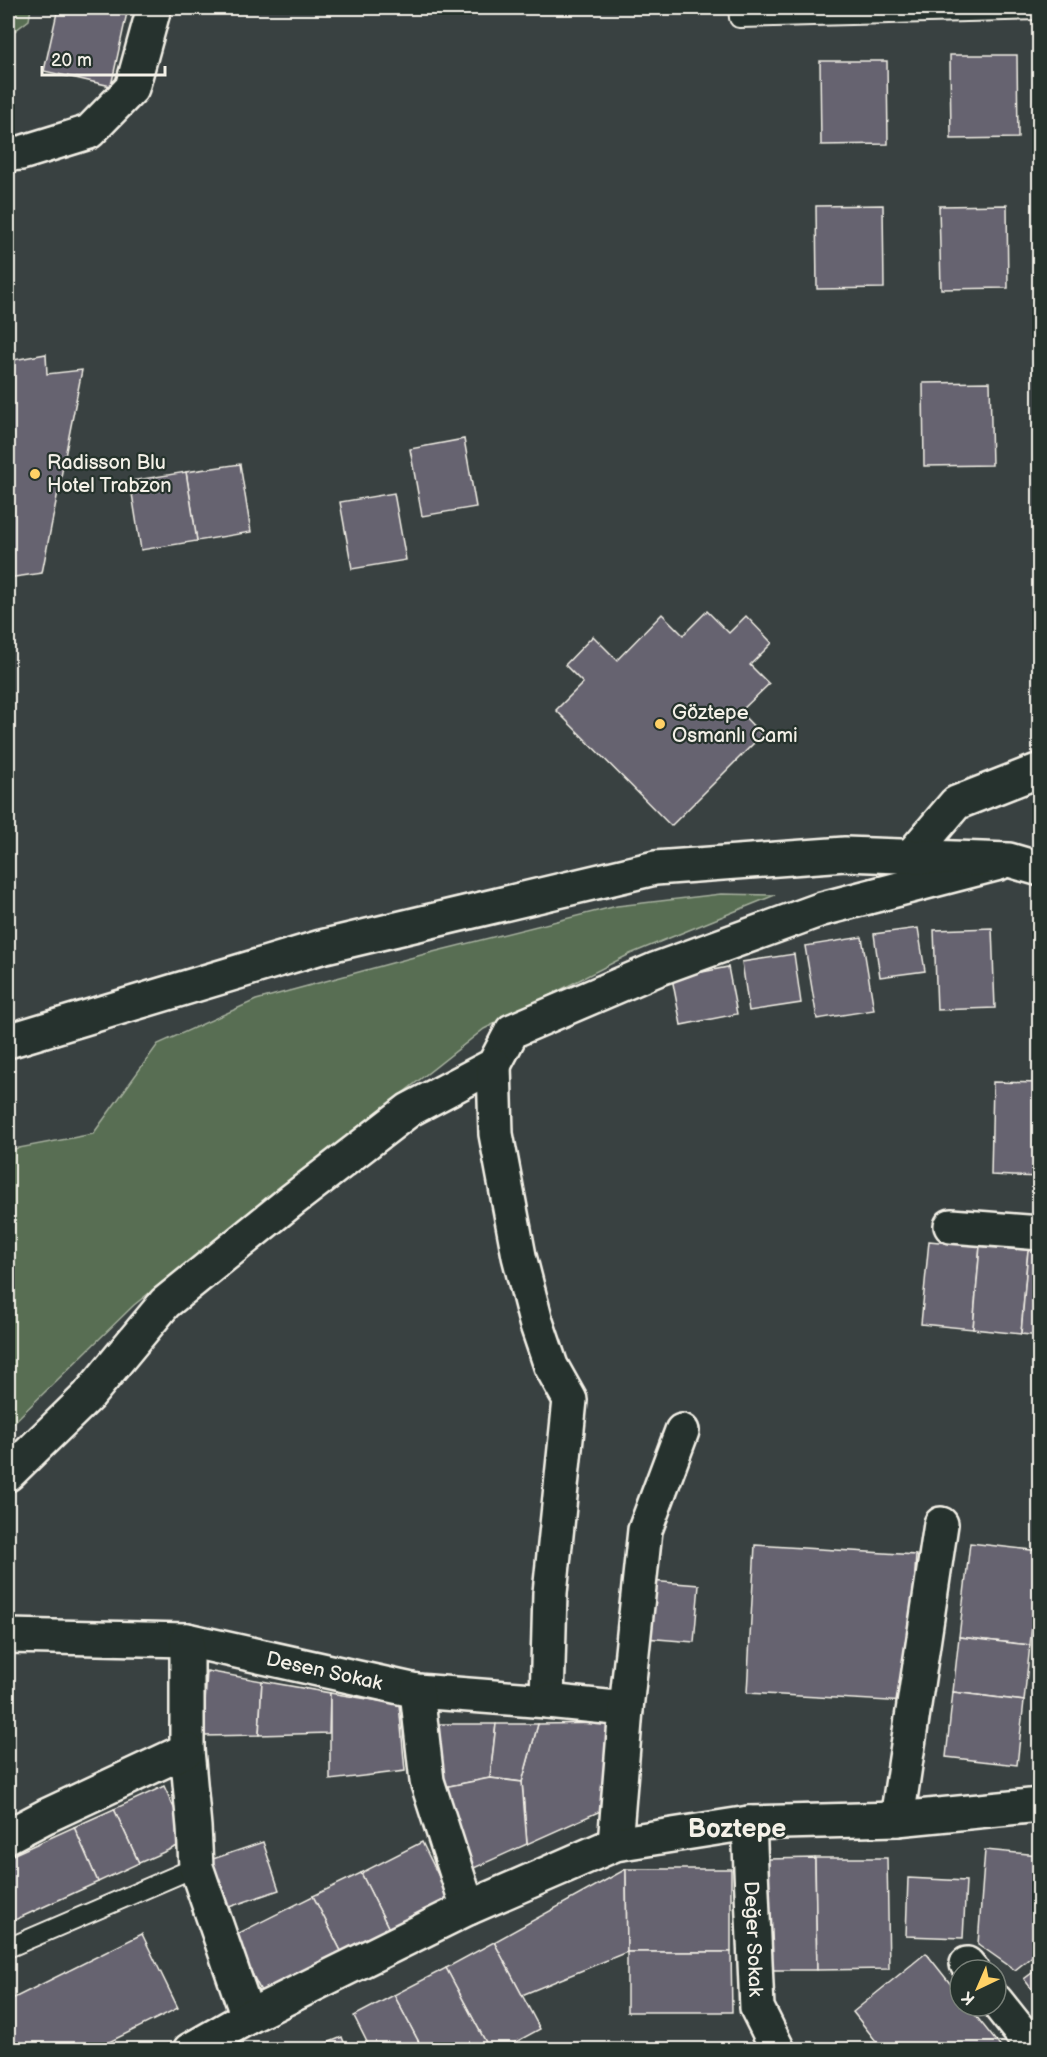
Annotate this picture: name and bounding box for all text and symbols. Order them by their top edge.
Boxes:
scale bar [42,39,165,77]
text: 20 m [51,50,92,71]
place label: Radisson Blu Hotel Trabzon [47,451,172,498]
marker: Radisson Blu Hotel Trabzon [28,467,42,481]
place label: Göztepe Osmanlı Cami [672,701,798,748]
marker: Göztepe Osmanlı Cami [653,717,667,731]
street label: Desen Sokak [264,1647,385,1696]
district label: Boztepe [688,1814,786,1845]
street label: Değer Sokak [739,1880,768,1998]
north arrow [948,1958,1008,2018]
text: K [958,1987,979,2008]

